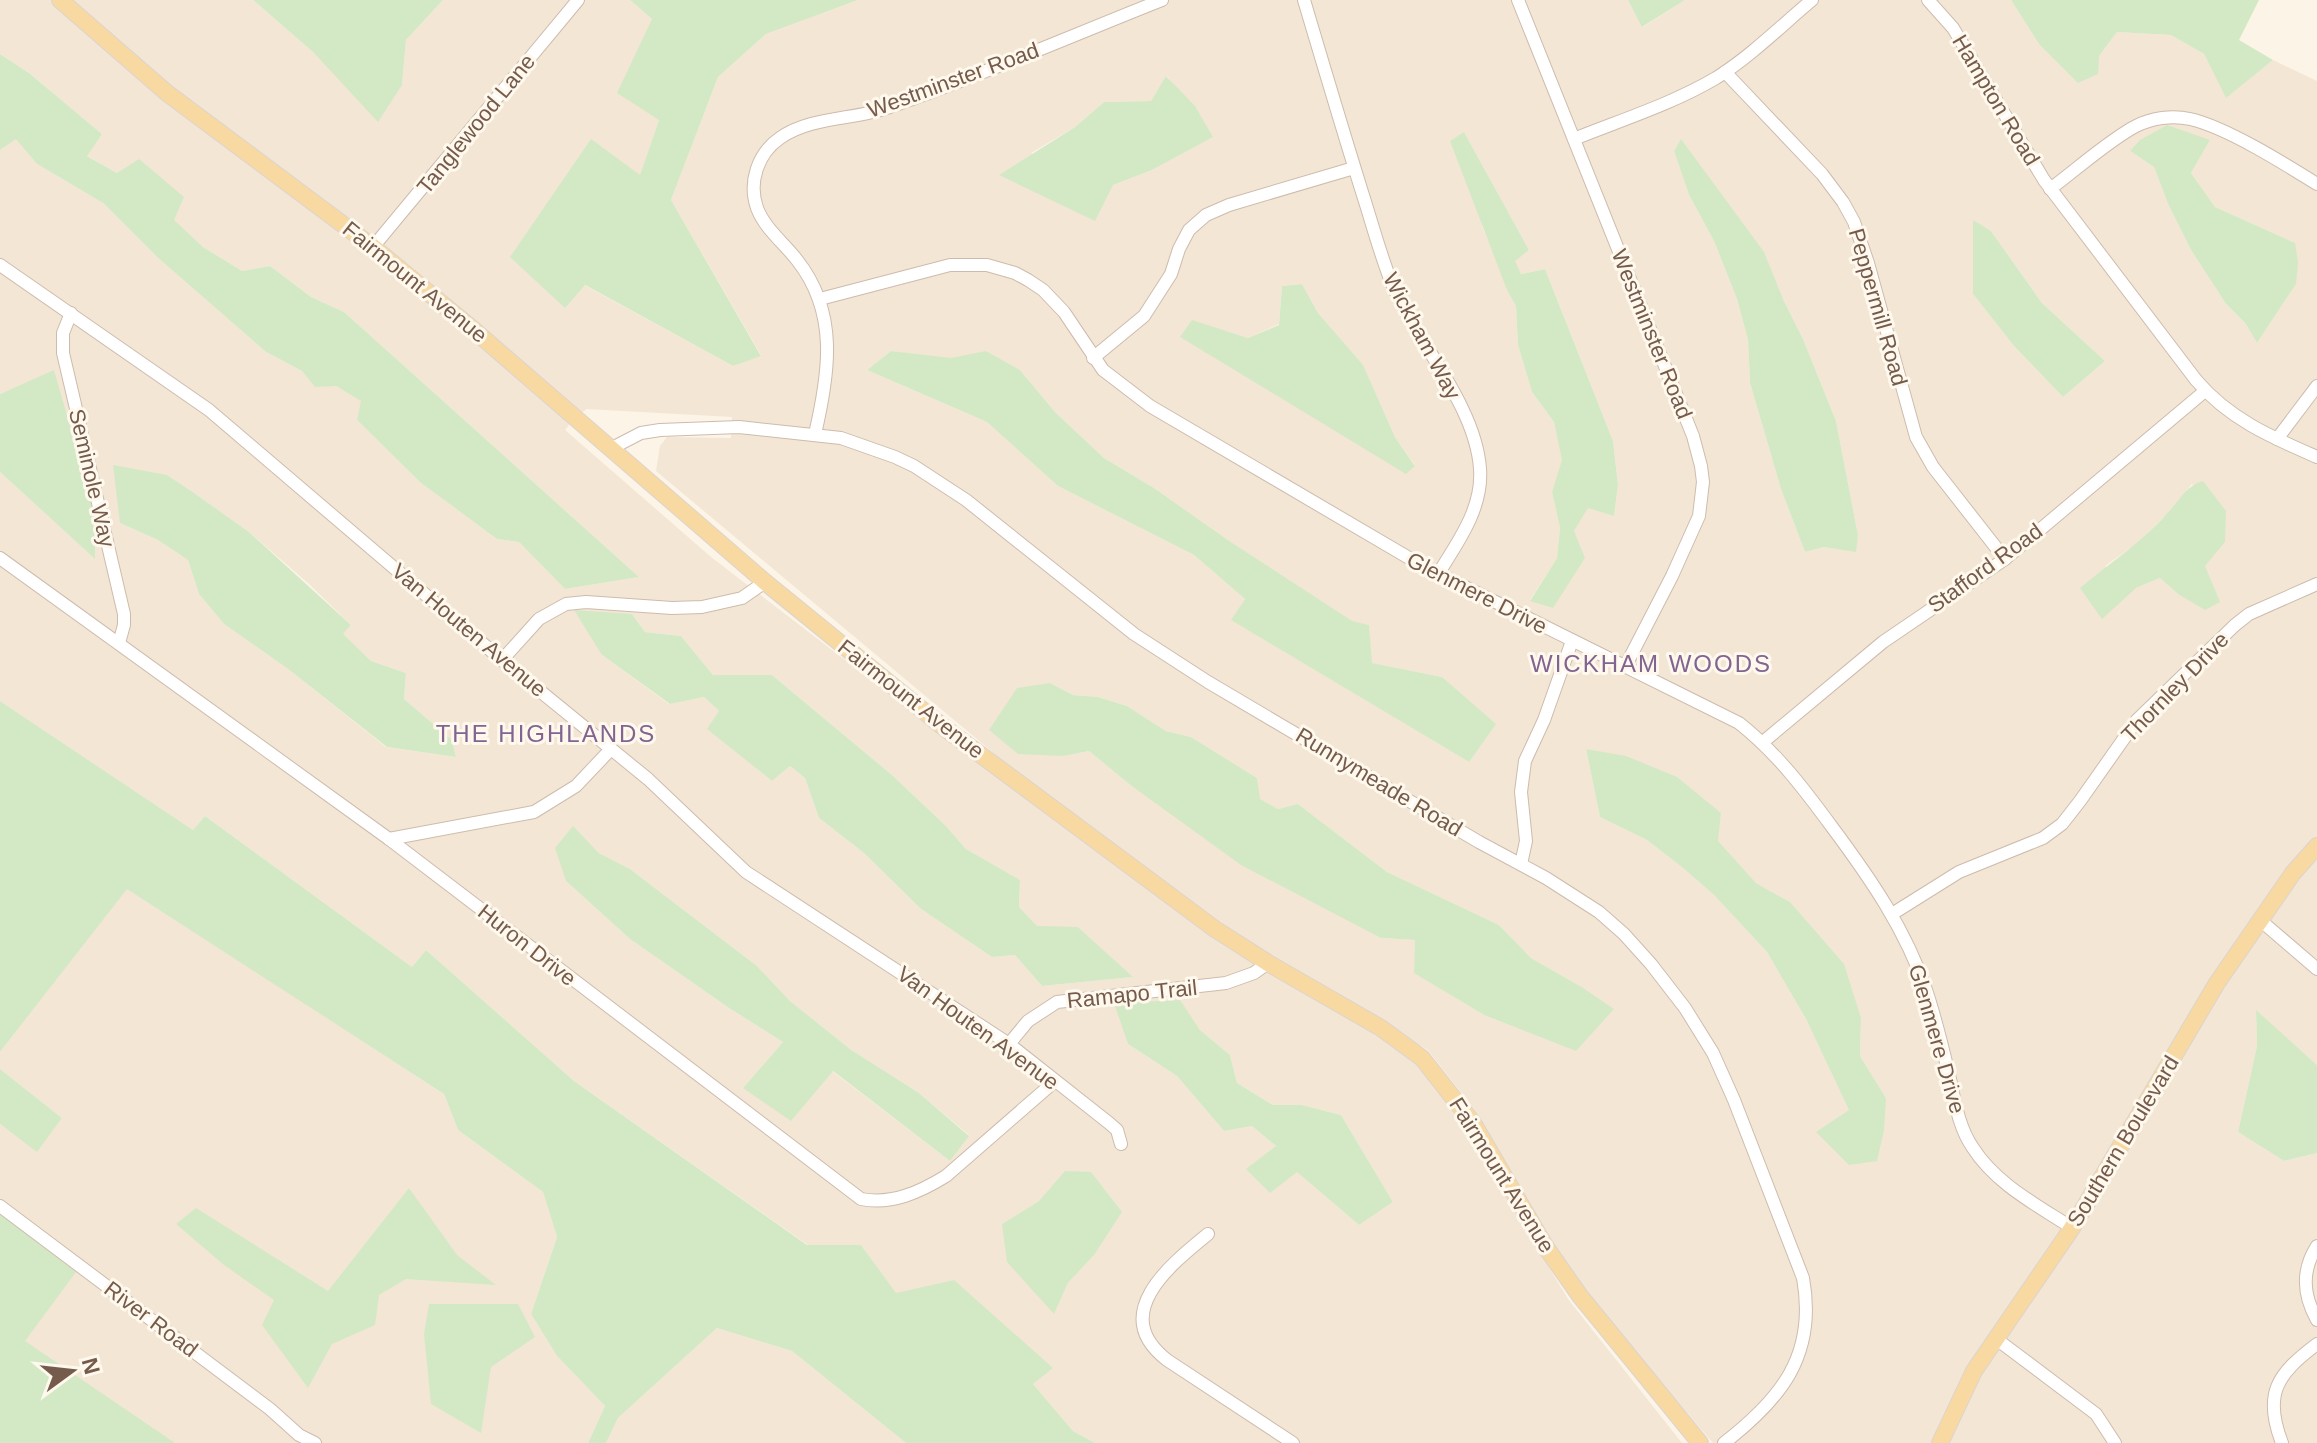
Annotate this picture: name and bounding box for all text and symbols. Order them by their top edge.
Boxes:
street label: Hampton Road [1947,30,2045,170]
street label: Westminster Road [864,37,1042,123]
street label: Tanglewood Lane [412,49,540,199]
street label: Fairmount Avenue [338,216,492,348]
street label: Peppermill Road [1844,225,1912,389]
street label: Westminster Road [1607,246,1697,422]
street label: Wickham Way [1378,268,1466,404]
street label: Seminole Way [64,406,120,550]
street label: Stafford Road [1923,518,2047,618]
street label: Glenmere Drive [1403,547,1551,639]
street label: Van Houten Avenue [387,558,551,702]
street label: Thornley Drive [2116,627,2234,747]
street label: Fairmount Avenue [833,634,989,764]
district label: WICKHAM WOODS [1530,650,1772,677]
district label: THE HIGHLANDS [436,720,656,747]
street label: Runnymeade Road [1291,722,1467,842]
street label: Huron Drive [473,899,581,991]
street label: Van Houten Avenue [892,961,1064,1095]
street label: Glenmere Drive [1904,962,1970,1116]
street label: Ramapo Trail [1066,975,1198,1013]
street label: Southern Boulevard [2062,1051,2184,1231]
street label: Fairmount Avenue [1444,1093,1560,1257]
street label: River Road [100,1276,202,1362]
north arrow [32,1331,112,1411]
text: N [77,1355,105,1377]

